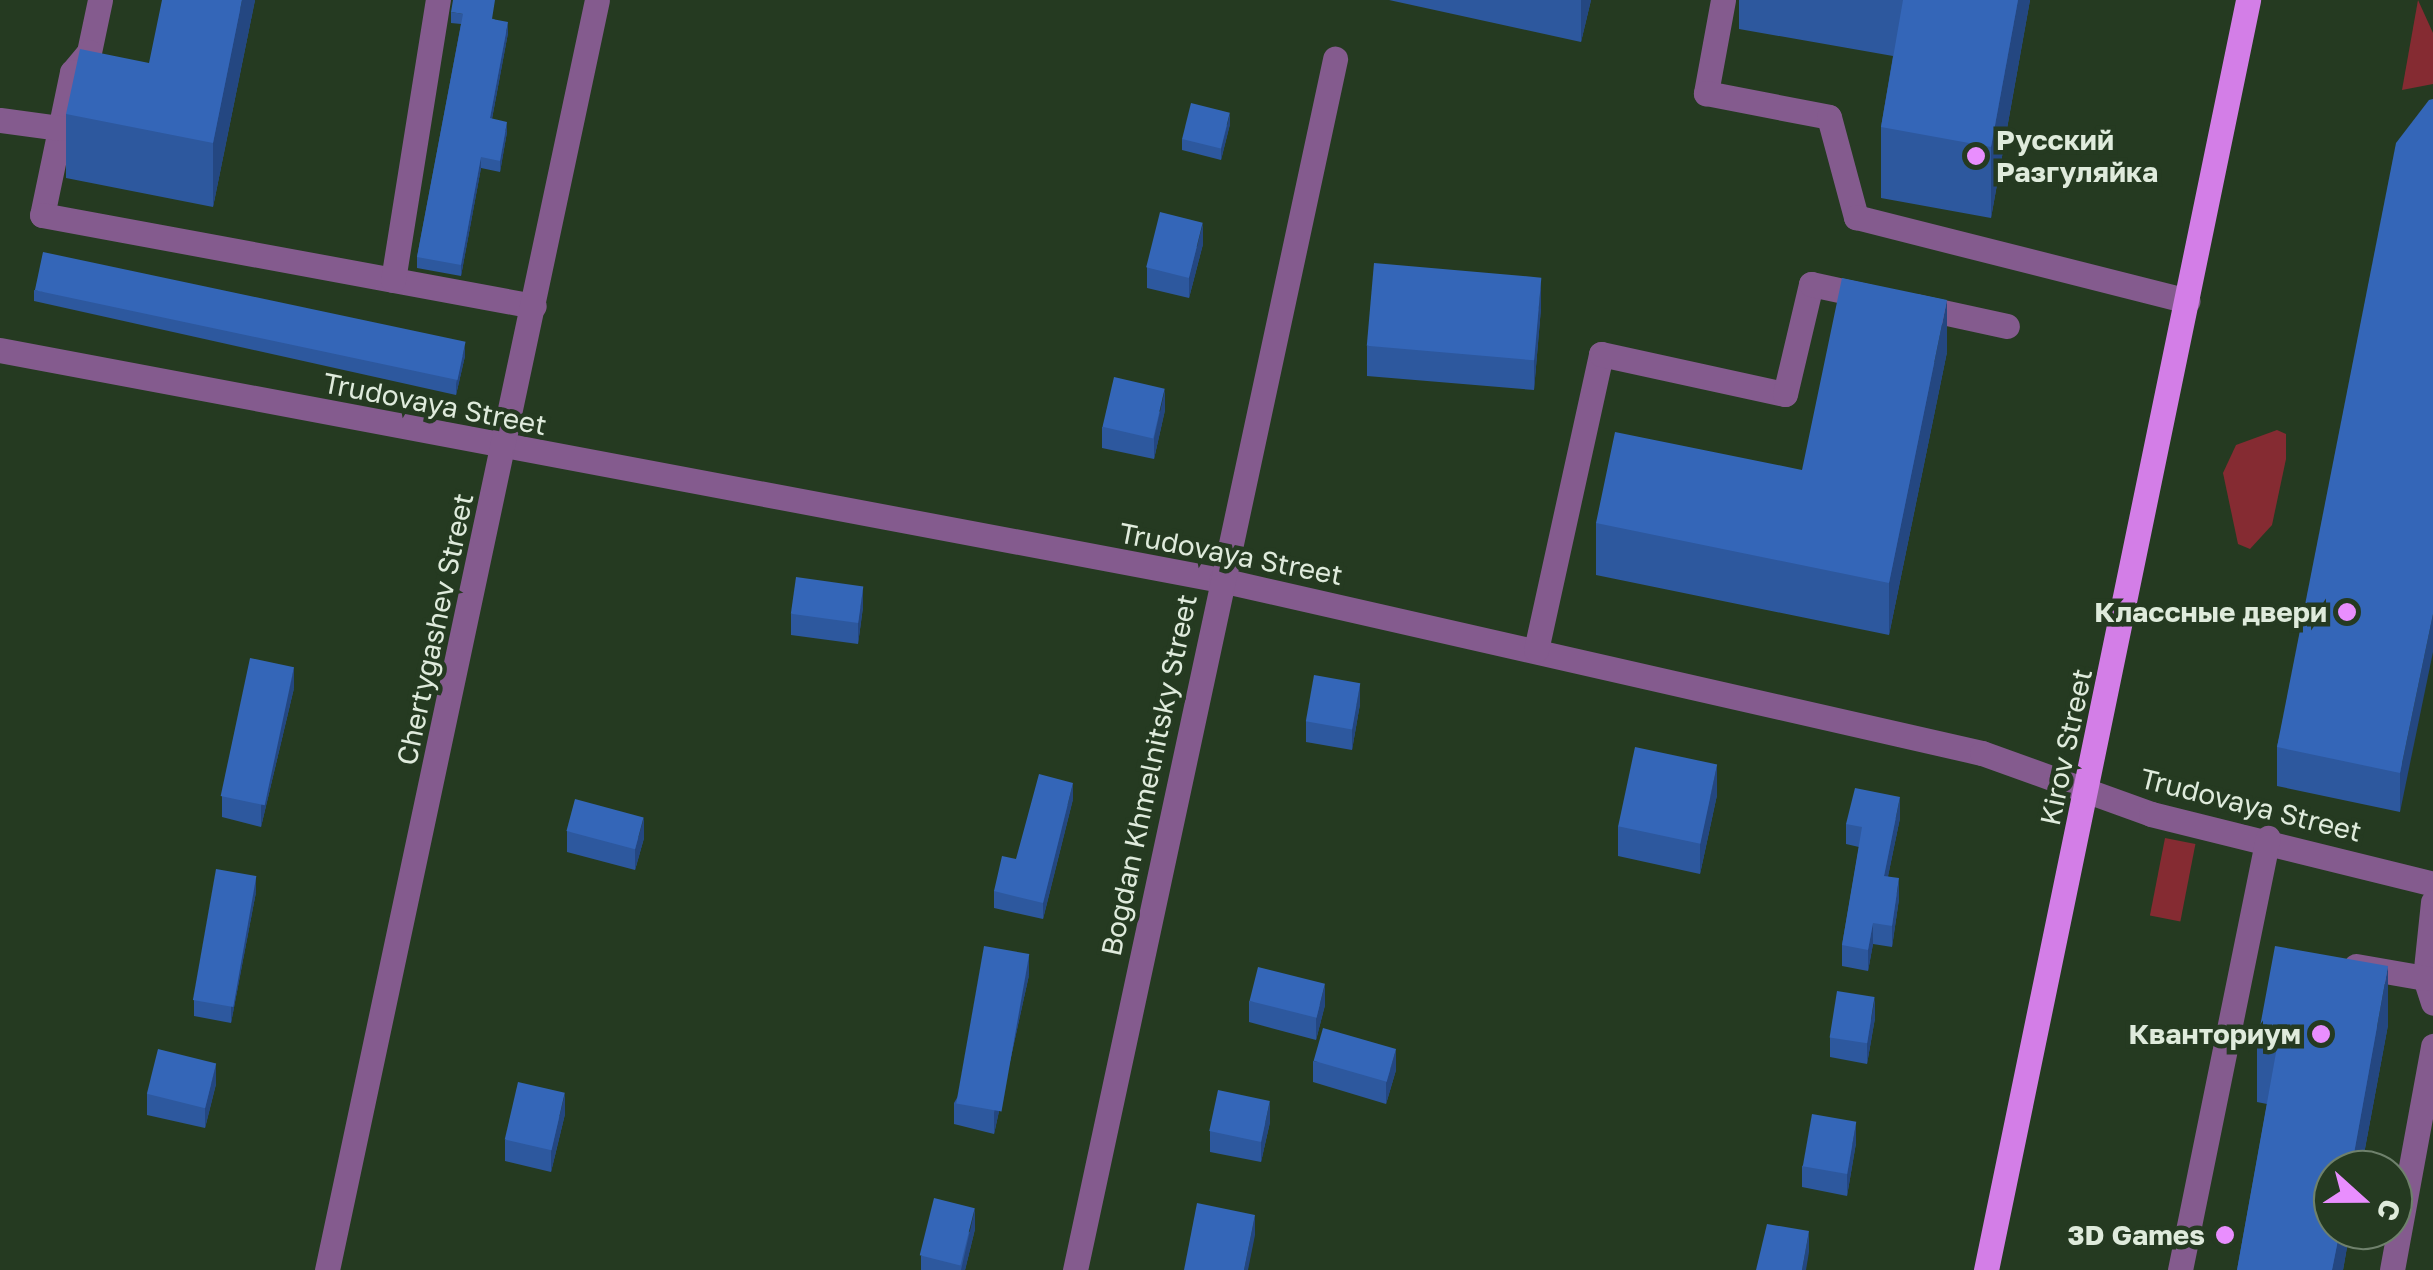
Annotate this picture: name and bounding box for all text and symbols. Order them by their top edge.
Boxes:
place label: Русский Разгуляйка [1996,123,2158,189]
marker: Русский Разгуляйка [1965,145,1987,167]
street label: Trudovaya Street [320,366,550,442]
street label: Chertygashev Street [390,490,480,768]
street label: Trudovaya Street [1116,516,1346,592]
street label: Bogdan Khmelnitsky Street [1094,591,1204,959]
place label: Классные двери [2094,595,2327,629]
marker: Классные двери [2336,601,2358,623]
street label: Kirov Street [2033,666,2099,828]
street label: Trudovaya Street [2137,761,2365,849]
place label: Кванториум [2129,1017,2301,1051]
marker: Кванториум [2310,1023,2332,1045]
north arrow [2313,1150,2413,1250]
text: С [2371,1195,2409,1225]
place label: 3D Games [2067,1218,2205,1252]
marker: 3D Games [2214,1224,2236,1246]

